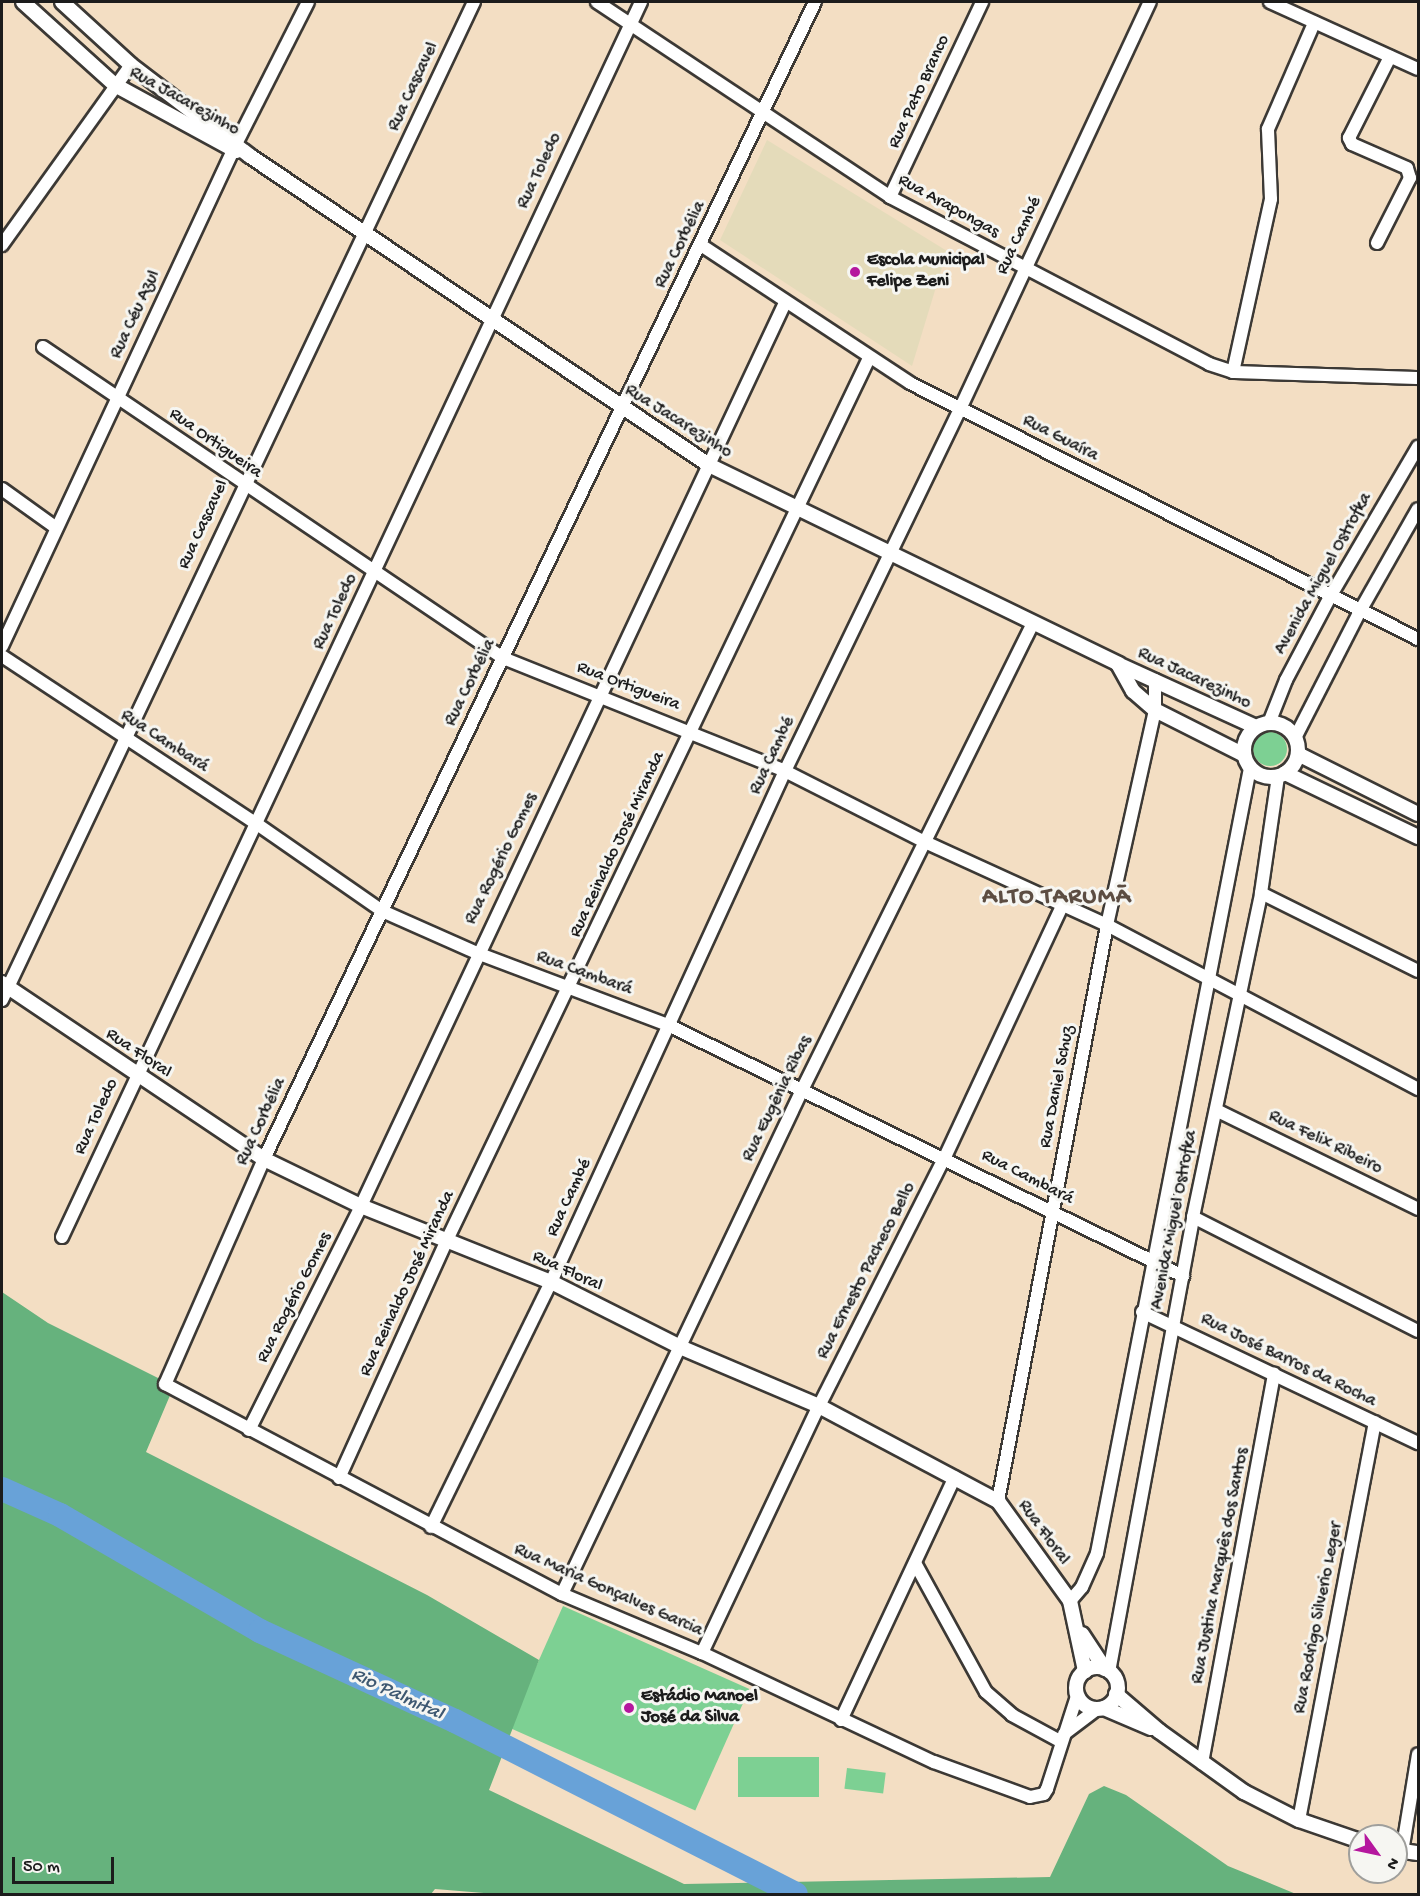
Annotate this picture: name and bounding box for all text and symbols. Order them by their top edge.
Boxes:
street label: Rua Pato Branco [884,32,956,152]
street label: Rua Cascavel [384,39,444,135]
street label: Rua Jacarezinho [125,63,243,141]
street label: Rua Toledo [513,129,567,213]
street label: Rua Arapongas [893,170,1003,244]
street label: Rua Cambé [993,194,1047,278]
street label: Rua Corbélia [651,198,711,292]
place label: Escola Municipal Felipe Zeni [867,251,985,294]
marker: Escola Municipal Felipe Zeni [848,265,862,279]
street label: Rua Céu Azul [106,267,166,363]
street label: Rua Jacarezinho [620,380,736,464]
street label: Rua Ortigueira [164,404,266,484]
street label: Rua Guaíra [1018,411,1102,467]
street label: Rua Cascavel [174,477,234,573]
street label: Avenida Miguel Ostrofka [1270,489,1378,659]
street label: Rua Toledo [309,570,363,654]
street label: Rua Corbélia [441,636,501,730]
street label: Rua Jacarezinho [1134,643,1254,715]
street label: Rua Ortigueira [573,657,683,717]
street label: Rua Cambará [116,706,212,778]
street label: Rua Cambé [746,714,800,798]
street label: Rua Reinaldo José Miranda [565,749,671,941]
street label: Rua Rogério Gomes [461,790,543,928]
district label: ALTO TARUMÃ [982,884,1132,912]
street label: Rua Cambará [533,947,635,1001]
street label: Rua Floral [101,1024,175,1084]
street label: Rua Daniel Schuz [1036,1024,1080,1150]
street label: Rua Eugênia Ribas [738,1032,818,1166]
street label: Rua Toledo [70,1075,124,1159]
street label: Rua Corbélia [232,1075,292,1169]
street label: Rua Felix Ribeiro [1265,1106,1385,1180]
street label: Avenida Miguel Ostrofka [1147,1129,1203,1311]
street label: Rua Cambará [977,1146,1077,1210]
street label: Rua Cambé [543,1156,597,1240]
street label: Rua Ernesto Pacheco Bello [813,1179,921,1363]
street label: Rua Reinaldo José Miranda [355,1188,461,1380]
street label: Rua Rogério Gomes [253,1229,337,1367]
street label: Rua Floral [528,1246,606,1298]
street label: Rua José Barros da Rocha [1197,1309,1379,1413]
street label: Rua Justina Marquês dos Santos [1187,1446,1255,1686]
street label: Rua Floral [1012,1496,1074,1570]
street label: Rua Rodrigo Silverio Leger [1290,1520,1348,1716]
street label: Rua Maria Gonçalves Garcia [510,1540,706,1642]
water label: Rio Palmital [347,1663,447,1727]
place label: Estádio Manoel José da Silva [641,1687,758,1730]
marker: Estádio Manoel José da Silva [622,1701,636,1715]
north arrow [1348,1824,1408,1884]
scale bar [15,1845,117,1883]
text: N [1381,1853,1403,1873]
text: 50 m [23,1857,60,1878]

